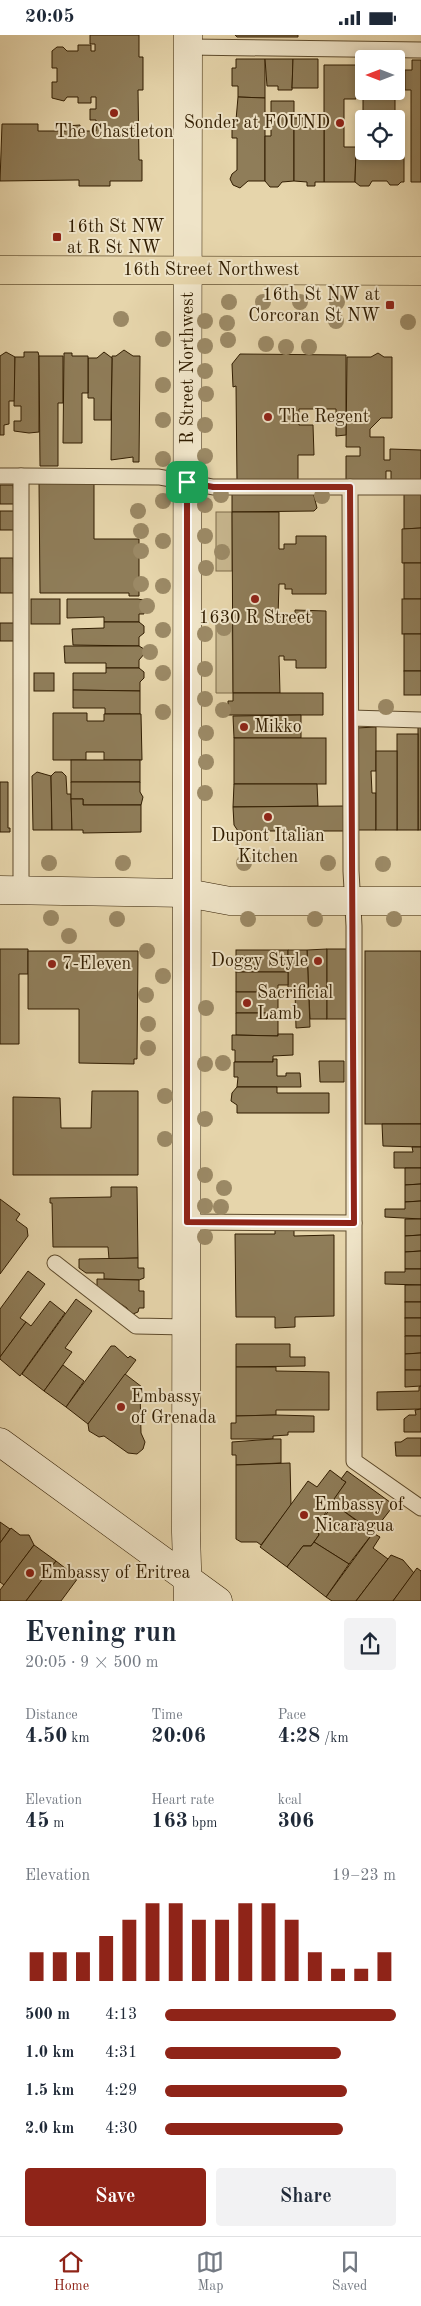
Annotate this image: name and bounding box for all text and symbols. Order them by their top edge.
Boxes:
text: 20:05 [25,8,74,27]
north arrow [355,50,405,100]
map controls [355,50,405,160]
marker: The Chastleton [108,107,120,119]
button: locate [355,110,405,160]
place label: Sonder at FOUND [184,114,330,132]
marker: Sonder at FOUND [334,117,346,129]
place label: The Chastleton [55,123,174,141]
place label: 16th St NW at R St NW [67,218,165,257]
marker: 16th St NW at R St NW [51,231,63,243]
street label: 16th Street Northwest [123,261,299,279]
place label: 16th St NW at Corcoran St NW [248,286,380,325]
street label: R Street Northwest [179,292,197,444]
marker: 16th St NW at Corcoran St NW [384,299,396,311]
place label: The Regent [278,408,369,426]
marker: The Regent [262,411,274,423]
pin [166,461,208,503]
icon: arrive [173,468,201,496]
marker: 1630 R Street [249,593,261,605]
place label: 1630 R Street [199,609,311,627]
place label: Mikko [254,718,302,736]
marker: Mikko [238,721,250,733]
marker: Dupont Italian Kitchen [262,811,274,823]
place label: Dupont Italian Kitchen [211,827,325,866]
place label: Doggy Style [211,952,308,970]
place label: 7-Eleven [62,955,132,973]
marker: Doggy Style [312,955,324,967]
marker: 7-Eleven [46,958,58,970]
place label: Sacrificial Lamb [257,984,333,1023]
marker: Sacrificial Lamb [241,997,253,1009]
place label: Embassy of Grenada [131,1388,217,1427]
marker: Embassy of Grenada [115,1401,127,1413]
place label: Embassy of Nicaragua [314,1496,405,1535]
marker: Embassy of Nicaragua [298,1509,310,1521]
place label: Embassy of Eritrea [40,1564,191,1582]
marker: Embassy of Eritrea [24,1567,36,1579]
button: share [344,1618,396,1670]
text: Evening run [25,1620,177,1648]
text: 20:05 · 9 × 500 m [25,1655,158,1671]
text: Distance [25,1708,78,1722]
text: Time [151,1708,183,1722]
text: Pace [278,1708,306,1722]
text: 4.50 [25,1726,67,1747]
text: 20:06 [151,1726,206,1747]
text: 4:28 [278,1726,320,1747]
text: km [67,1731,90,1745]
text: /km [320,1731,349,1745]
text: Elevation [25,1793,82,1807]
text: Heart rate [151,1793,214,1807]
text: kcal [278,1793,302,1807]
text: 45 [25,1811,49,1832]
text: 163 [151,1811,188,1832]
text: 306 [278,1811,314,1832]
text: m [49,1816,64,1830]
text: bpm [188,1816,217,1830]
text: Elevation [25,1868,90,1884]
text: 19–23 m [332,1868,396,1884]
text: 500 m [25,2007,70,2023]
text: 4:13 [105,2007,137,2023]
text: 1.0 km [25,2045,74,2061]
text: 4:31 [105,2045,137,2061]
text: 1.5 km [25,2083,74,2099]
text: 4:29 [105,2083,137,2099]
text: 2.0 km [25,2121,74,2137]
text: 4:30 [105,2121,137,2137]
button: Save [25,2168,206,2226]
button: Share [216,2168,396,2226]
tab: Home [54,2248,89,2295]
tab: Map [196,2248,224,2295]
tab: Saved [332,2248,367,2295]

